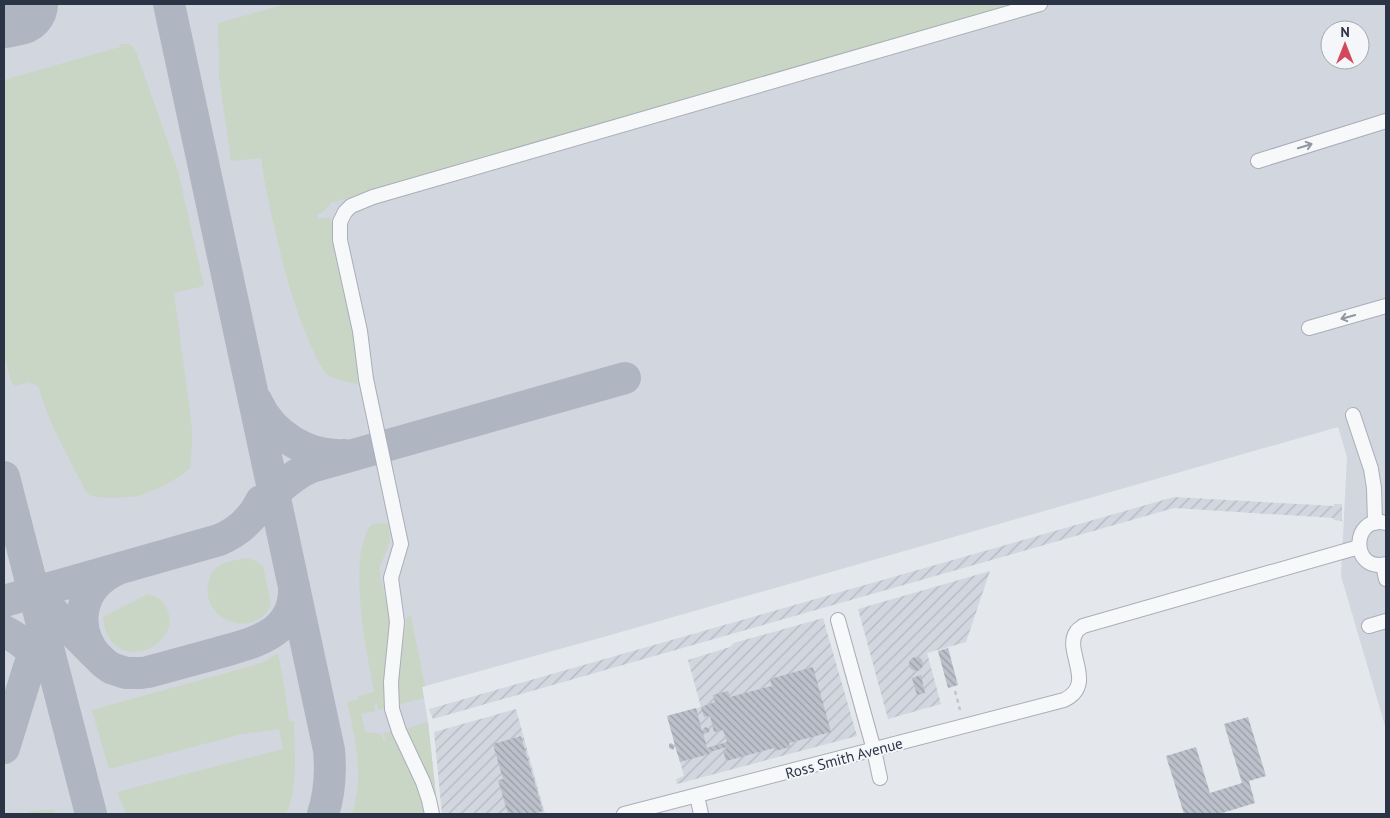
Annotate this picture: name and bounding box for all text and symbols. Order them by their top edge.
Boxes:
north arrow [1320,20,1370,70]
text: N [1340,23,1350,41]
one-way arrow [1297,141,1313,151]
one-way arrow [1340,312,1356,322]
street label: Ross Smith Avenue [783,733,905,783]

